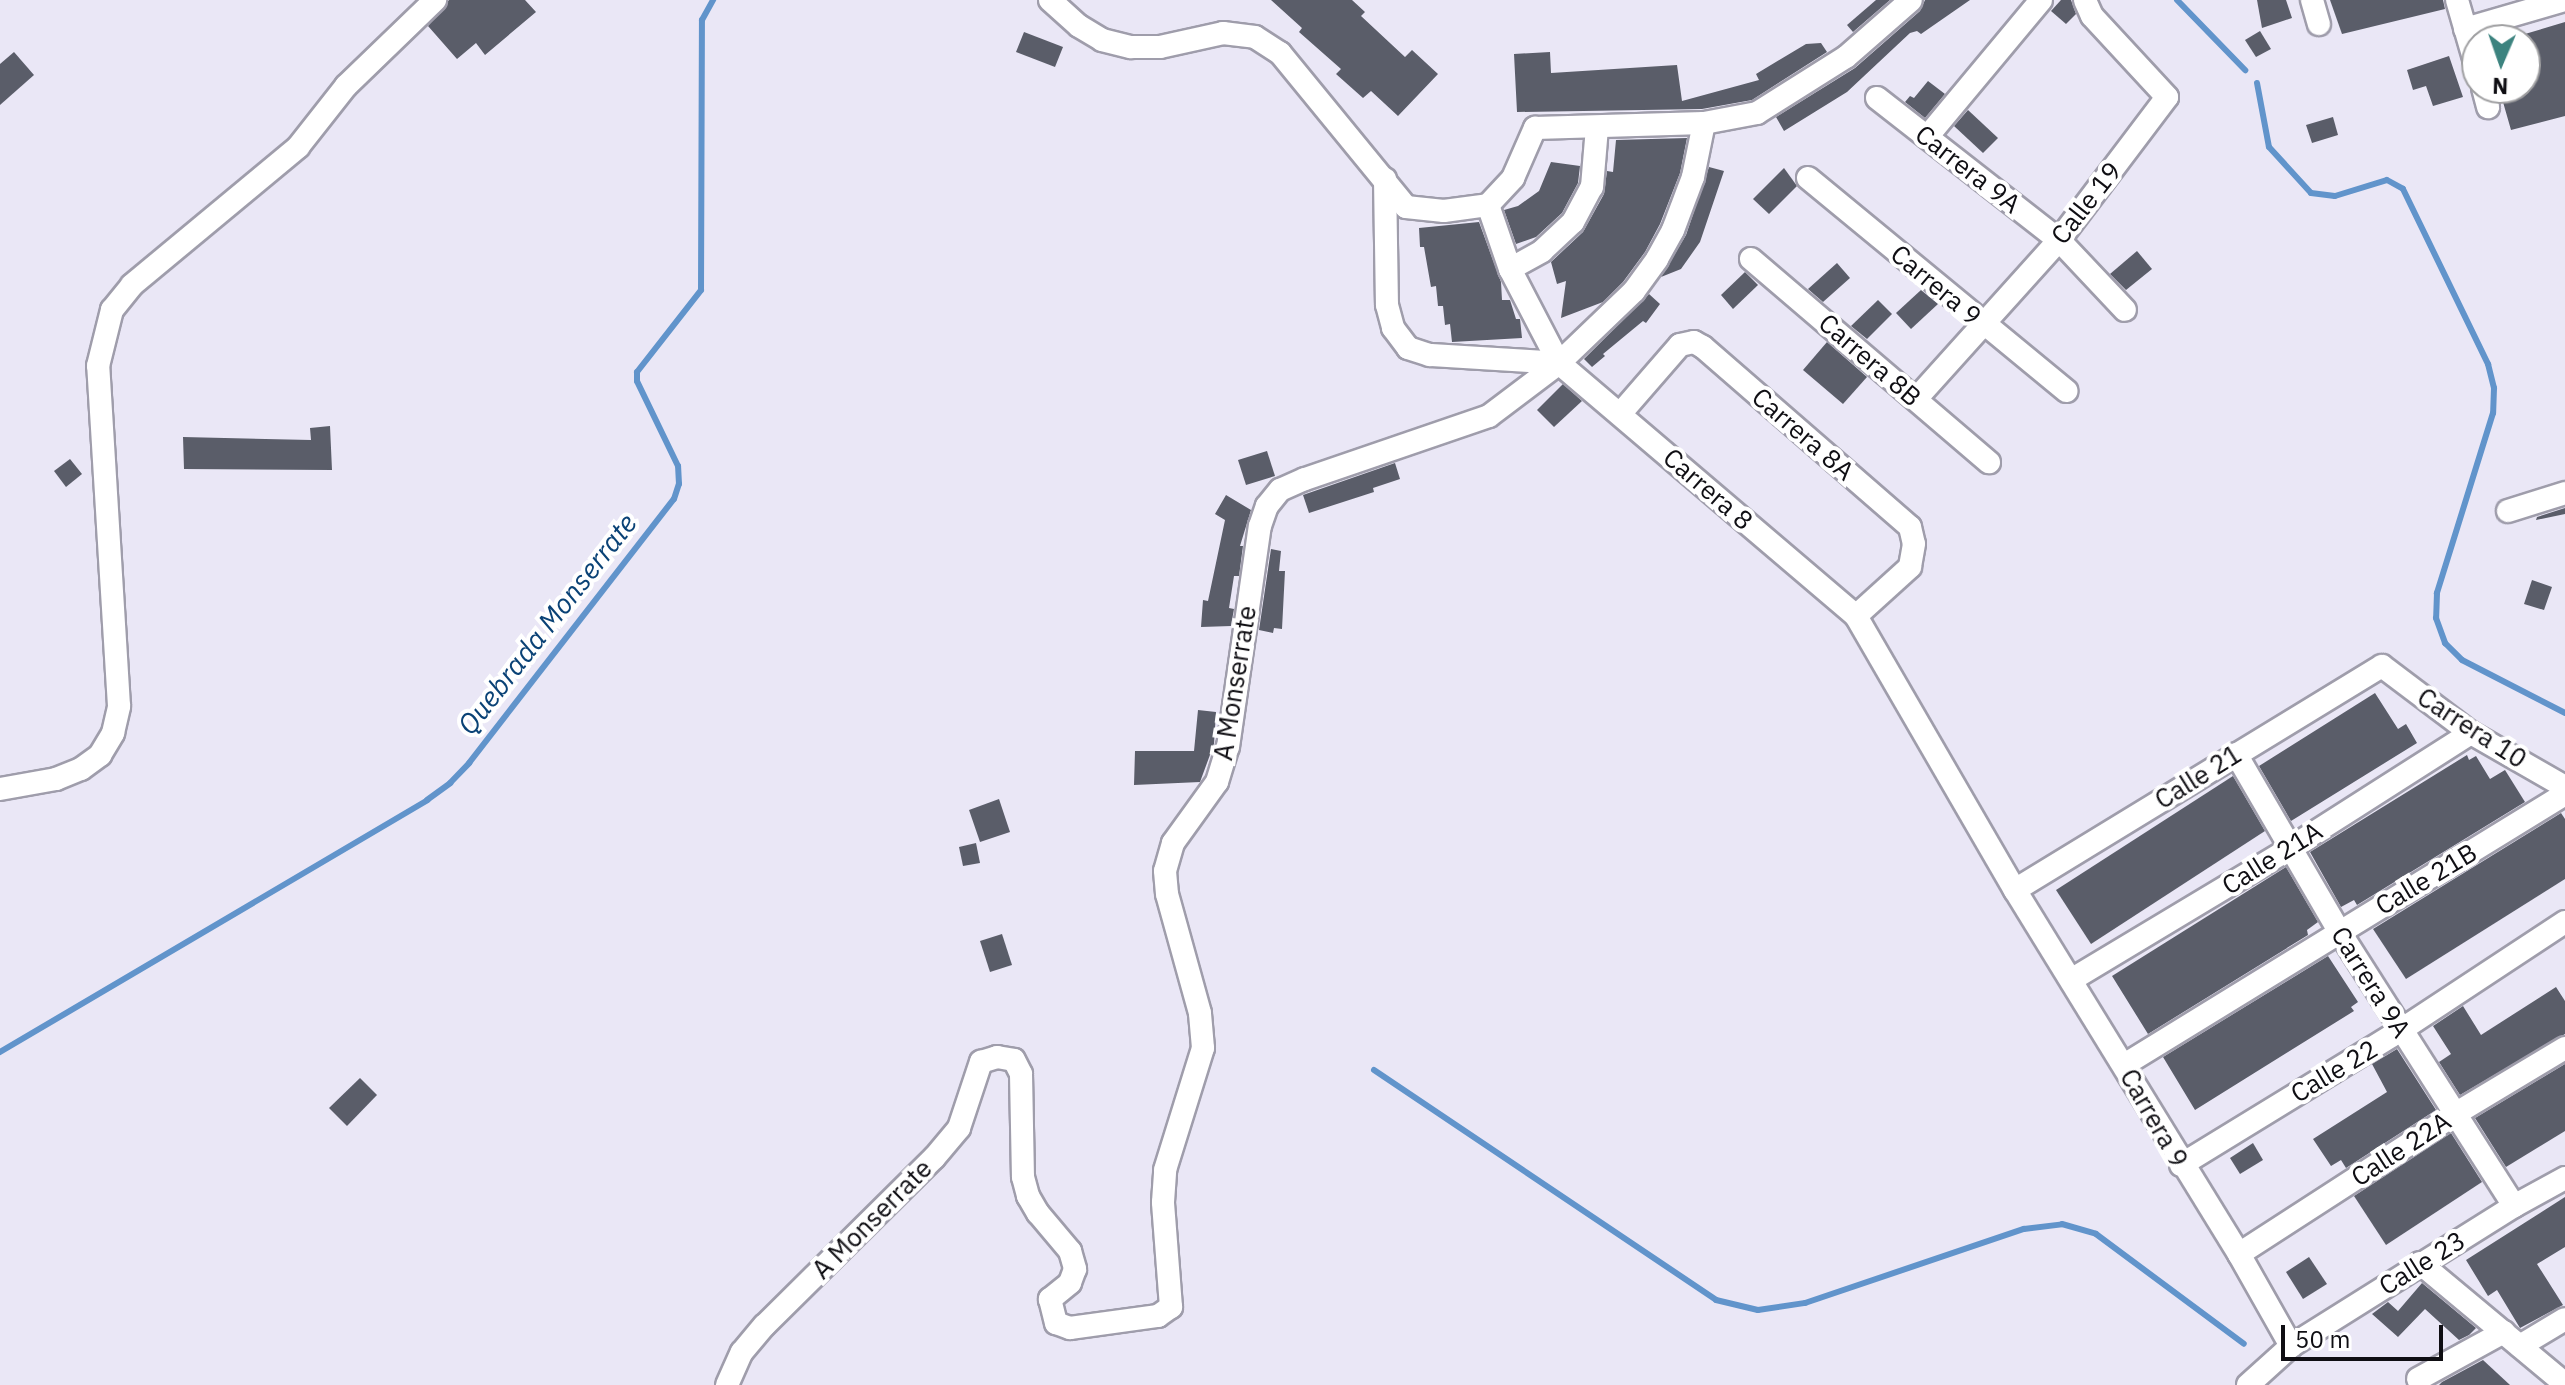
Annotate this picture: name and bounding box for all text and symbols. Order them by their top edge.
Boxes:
north arrow [2461,24,2541,104]
text: N [2492,72,2509,101]
street label: Carrera 9A [1909,118,2027,220]
street label: Calle 19 [2044,156,2128,250]
street label: Carrera 9 [1884,238,1988,332]
street label: Carrera 8B [1812,307,1928,413]
street label: Carrera 8A [1746,381,1860,487]
street label: Carrera 8 [1657,442,1759,536]
water label: Quebrada Monserrate [450,507,644,741]
street label: A Monserrate [1207,603,1263,763]
street label: Carrera 10 [2412,681,2532,775]
street label: Calle 21 [2149,738,2247,816]
street label: Calle 21A [2216,815,2328,901]
street label: Calle 21B [2370,837,2482,921]
street label: Carrera 9A [2325,921,2417,1043]
street label: Calle 22 [2285,1033,2383,1109]
street label: Carrera 9 [2113,1063,2195,1173]
street label: Calle 22A [2345,1105,2457,1193]
street label: A Monserrate [806,1153,938,1285]
street label: Calle 23 [2373,1224,2471,1302]
scale bar [2285,1309,2447,1359]
text: 50 m [2295,1323,2350,1355]

